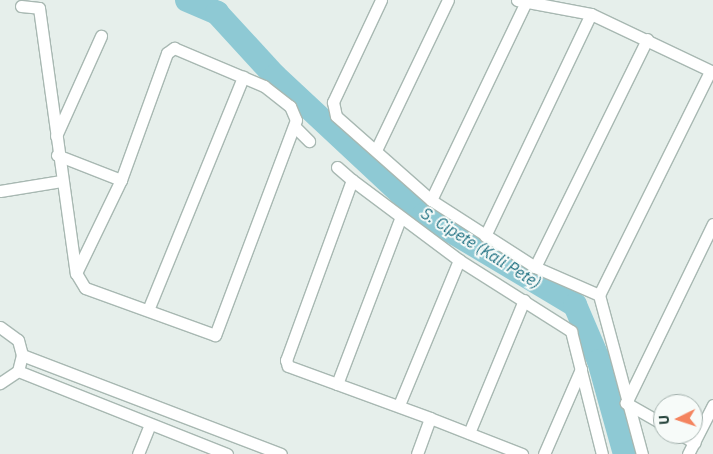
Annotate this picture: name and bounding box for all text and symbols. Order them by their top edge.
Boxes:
water label: S. Cipete (Kali Pete) [418,203,544,293]
north arrow [653,394,703,444]
text: U [655,415,673,425]

